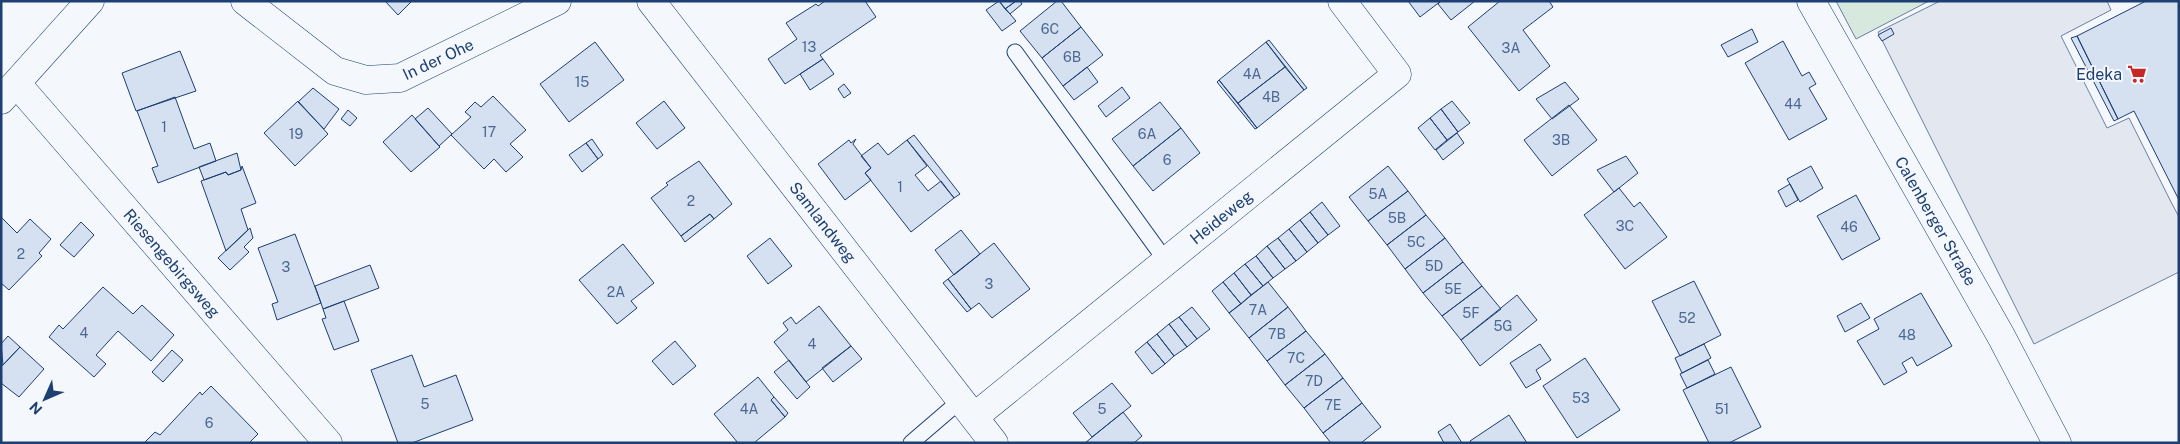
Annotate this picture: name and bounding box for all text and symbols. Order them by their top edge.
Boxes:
house number: 6C [1041,21,1059,37]
street label: In der Ohe [400,35,477,84]
house number: 13 [802,39,816,55]
house number: 3A [1502,40,1520,56]
house number: 6B [1063,49,1081,65]
supermarket icon: Edeka [2126,63,2148,85]
place label: Edeka [2076,65,2122,84]
house number: 4A [1243,66,1261,82]
house number: 15 [575,74,589,90]
house number: 4B [1262,89,1280,105]
house number: 44 [1784,96,1802,112]
house number: 1 [161,119,167,135]
house number: 17 [482,124,496,140]
house number: 19 [289,126,303,142]
house number: 6A [1138,126,1156,142]
house number: 3B [1552,132,1570,148]
house number: 6 [1163,152,1172,168]
street label: Calenberger Straße [1891,153,1980,289]
street label: Samlandweg [785,178,860,266]
house number: 1 [897,179,903,195]
street label: Heideweg [1186,186,1256,248]
house number: 5A [1369,186,1388,202]
house number: 2 [687,193,695,209]
street label: Riesengebirgsweg [119,205,224,321]
house number: 5B [1388,210,1406,226]
house number: 3C [1616,218,1634,234]
house number: 46 [1840,219,1858,235]
house number: 5C [1407,234,1425,250]
house number: 2 [17,246,25,262]
house number: 5D [1425,258,1443,274]
house number: 3 [282,259,291,275]
house number: 3 [985,276,994,292]
house number: 5E [1444,281,1462,297]
house number: 2A [607,284,625,300]
house number: 7A [1249,302,1267,318]
house number: 5F [1462,305,1480,321]
house number: 52 [1678,310,1696,326]
house number: 5G [1493,318,1513,334]
house number: 4 [80,325,89,341]
house number: 7B [1268,326,1286,342]
house number: 48 [1898,327,1916,343]
house number: 4 [808,336,817,352]
house number: 7C [1287,350,1305,366]
house number: 7D [1305,373,1323,389]
north arrow [20,374,70,424]
house number: 53 [1572,390,1590,406]
house number: 5 [421,396,430,412]
house number: 7E [1324,397,1342,413]
text: N [26,399,45,418]
house number: 4A [740,401,758,417]
house number: 5 [1098,401,1107,417]
house number: 51 [1715,401,1729,417]
house number: 6 [205,415,214,431]

